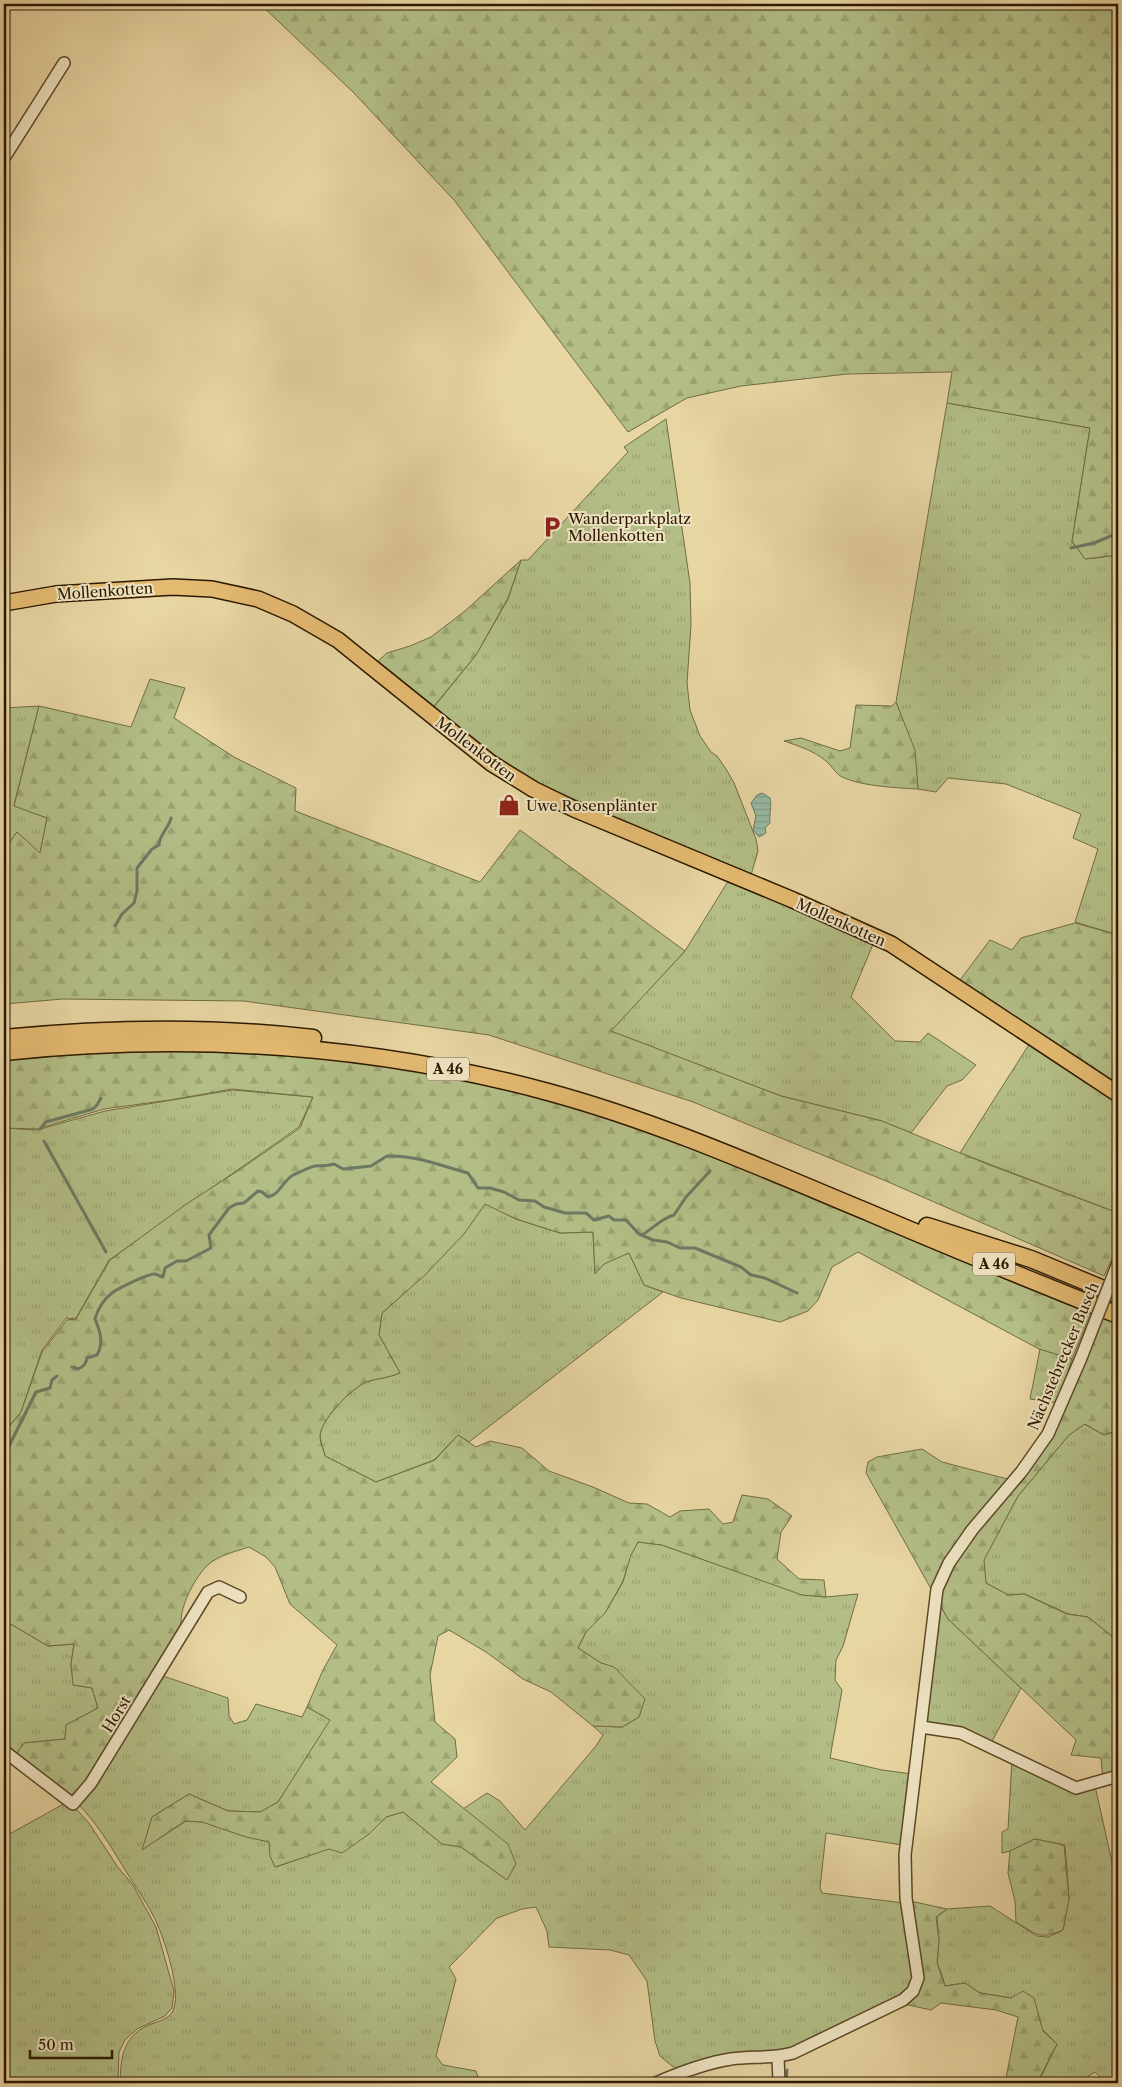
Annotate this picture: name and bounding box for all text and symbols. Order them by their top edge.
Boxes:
place label: Wanderparkplatz Mollenkotten [567,509,691,545]
parking icon: Wanderparkplatz Mollenkotten [539,514,565,540]
street label: Mollenkotten [56,578,154,604]
street label: Mollenkotten [432,712,521,786]
shop icon: Uwe Rosenplänter [496,792,522,818]
place label: Uwe Rosenplänter [526,796,658,815]
street label: Mollenkotten [793,894,889,951]
road number: A 46 [427,1058,469,1080]
road number: A 46 [973,1252,1015,1276]
street label: Nächstebrecker Busch [1023,1279,1103,1433]
street label: Horst [97,1692,135,1736]
scale bar [30,2027,112,2059]
text: 50 m [38,2035,74,2054]

